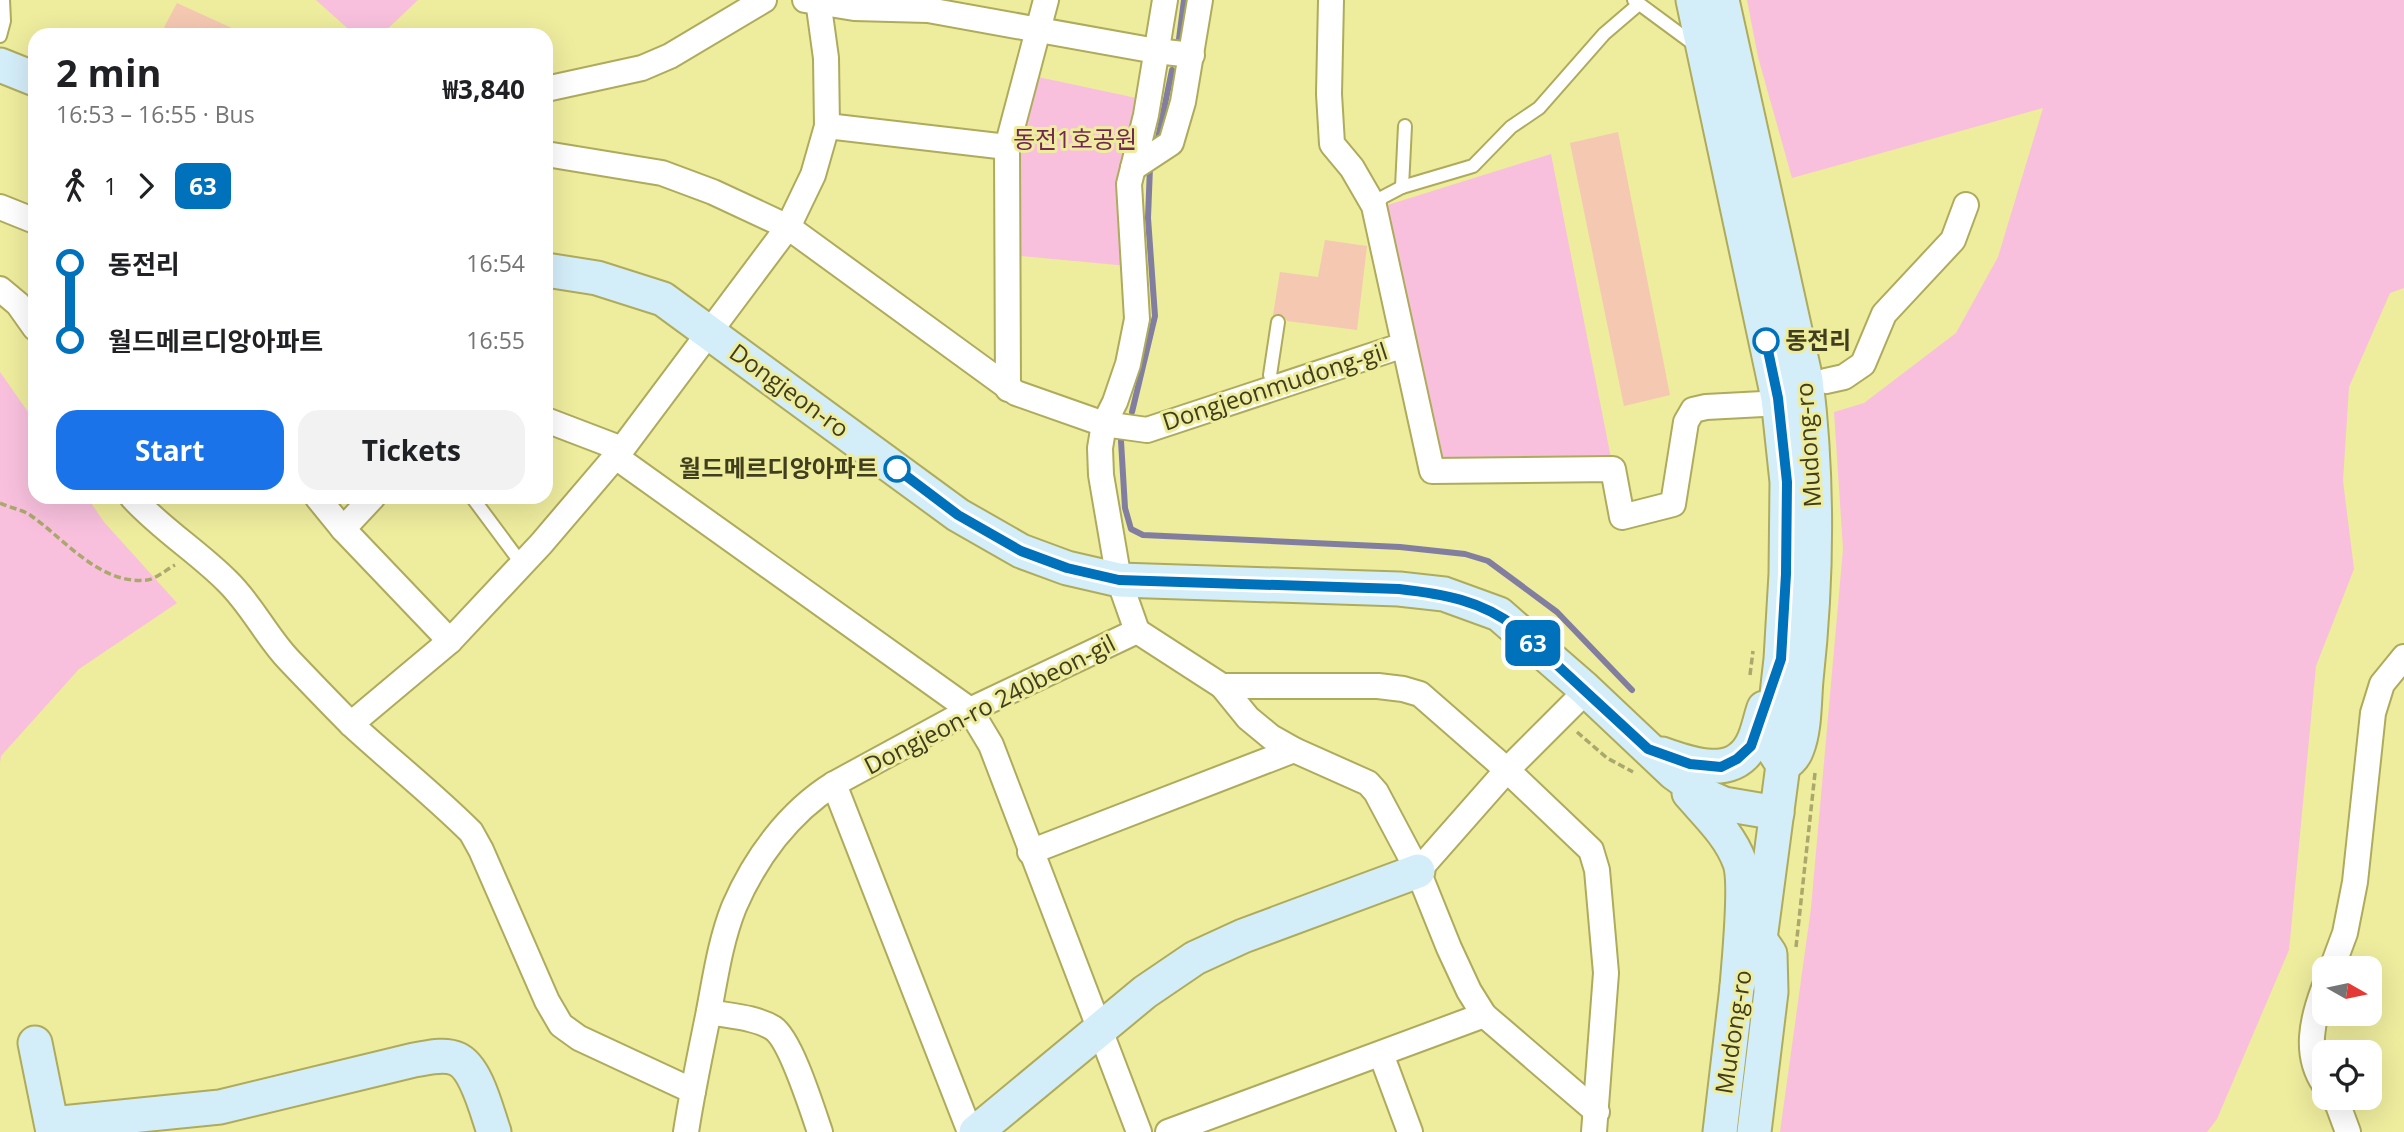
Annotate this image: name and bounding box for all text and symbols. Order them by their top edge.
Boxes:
text: 2 min [56,46,161,98]
text: ₩3,840 [443,71,525,107]
text: 16:53 – 16:55 · Bus [56,98,255,130]
park label: 동전1호공원 [1013,122,1137,155]
icon: walk [56,167,94,205]
icon: forward [127,167,165,205]
text: 63 [189,169,217,202]
text: 1 [104,170,117,202]
text: 동전리 [108,246,180,282]
text: 16:54 [466,247,525,279]
text: 월드메르디앙아파트 [108,323,323,359]
place label: 동전리 [1785,323,1851,356]
text: 16:55 [466,324,525,356]
marker: 동전리 [1753,328,1779,354]
street label: Dongjeonmudong-gil [1158,334,1391,438]
street label: Dongjeon-ro [723,335,856,444]
street label: Mudong-ro [1787,382,1828,509]
button: Start [56,410,284,490]
button: Tickets [298,410,525,490]
place label: 월드메르디앙아파트 [679,451,878,484]
marker: 월드메르디앙아파트 [884,456,910,482]
line badge: 63 [1502,620,1564,666]
street label: Dongjeon-ro 240beon-gil [858,626,1121,781]
text: 63 [1519,626,1547,659]
north arrow [2312,956,2382,1026]
map controls [2312,956,2382,1110]
street label: Mudong-ro [1706,967,1759,1096]
button: locate [2312,1040,2382,1110]

